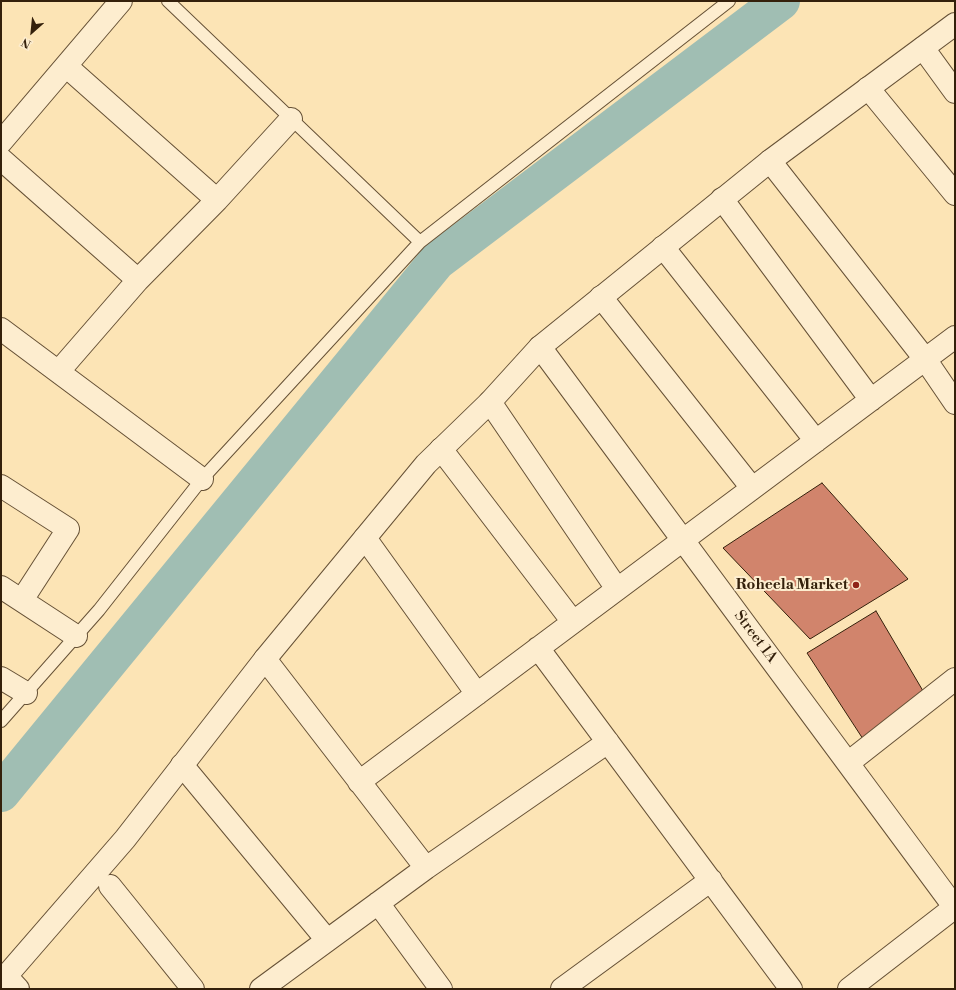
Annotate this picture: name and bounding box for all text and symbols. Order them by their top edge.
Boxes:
north arrow [12,12,52,52]
text: N [20,34,34,51]
place label: Roheela Market [736,576,848,594]
marker: Roheela Market [851,580,861,590]
street label: Street 1A [730,607,780,667]

